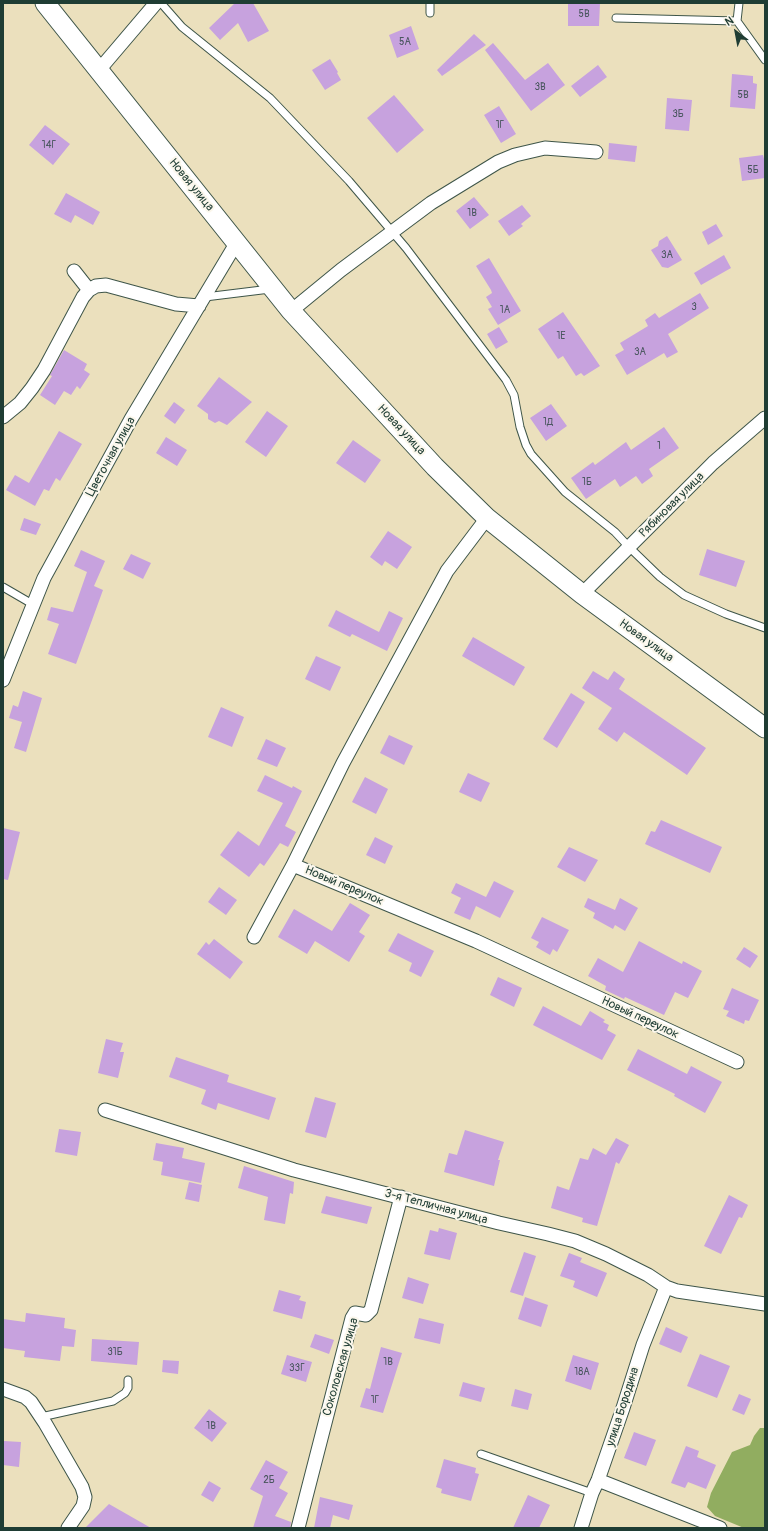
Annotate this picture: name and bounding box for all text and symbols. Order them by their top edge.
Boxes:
house number: 5В [578,8,590,20]
north arrow [716,12,756,52]
text: N [723,14,736,29]
house number: 5А [399,36,411,48]
house number: 3В [534,81,546,93]
house number: 5В [737,89,749,101]
house number: 3Б [672,108,684,120]
house number: 1Г [496,119,504,131]
house number: 14Г [42,139,56,151]
street label: Новая улица [165,156,217,214]
house number: 5Б [747,164,759,176]
house number: 1В [467,207,477,219]
house number: 3А [661,249,673,261]
house number: 3 [691,301,697,313]
house number: 1А [500,304,510,316]
house number: 1Е [556,330,566,342]
house number: 3А [634,346,646,358]
street label: Новая улица [374,402,428,458]
street label: Цветочная улица [83,415,139,499]
house number: 1Д [543,416,553,428]
house number: 1 [657,440,661,452]
street label: Рябиновая улица [637,470,707,540]
house number: 1Б [582,476,592,488]
street label: Новая улица [616,616,676,666]
street label: Новый переулок [303,863,385,909]
street label: Новый переулок [599,994,681,1042]
street label: 3-я Тепличная улица [383,1186,489,1228]
street label: Соколовская улица [320,1316,362,1418]
house number: 31Б [107,1346,123,1358]
house number: 1В [383,1356,393,1368]
house number: 33Г [289,1362,305,1374]
house number: 18А [574,1366,590,1378]
street label: улица Бородина [603,1366,643,1448]
house number: 1Г [371,1394,379,1406]
house number: 1В [206,1420,216,1432]
house number: 2Б [263,1474,275,1486]

